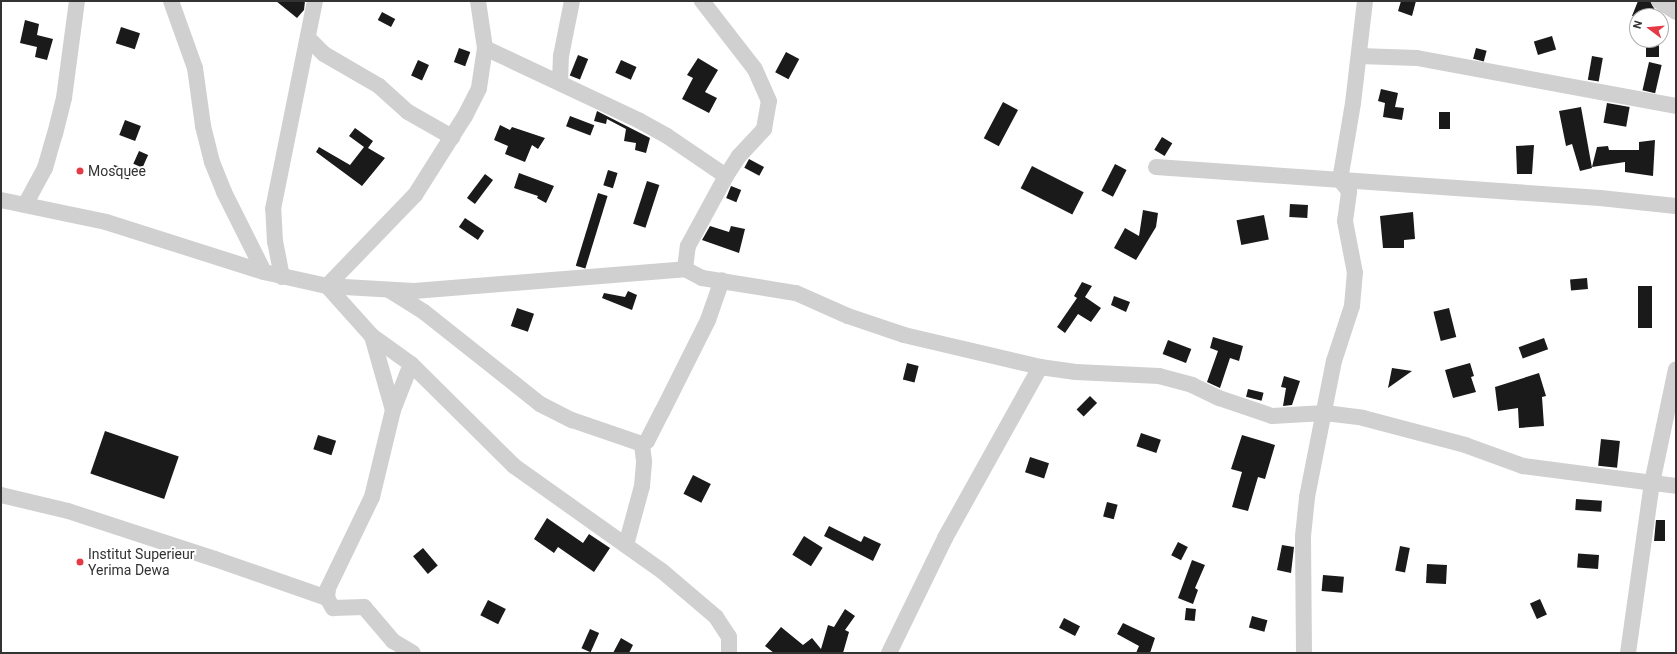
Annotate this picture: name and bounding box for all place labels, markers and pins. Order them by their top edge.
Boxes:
place label: Mosquee [88,163,146,179]
marker: Mosquee [75,166,85,176]
place label: Institut Superieur Yerima Dewa [88,546,194,578]
marker: Institut Superieur Yerima Dewa [75,557,85,567]

